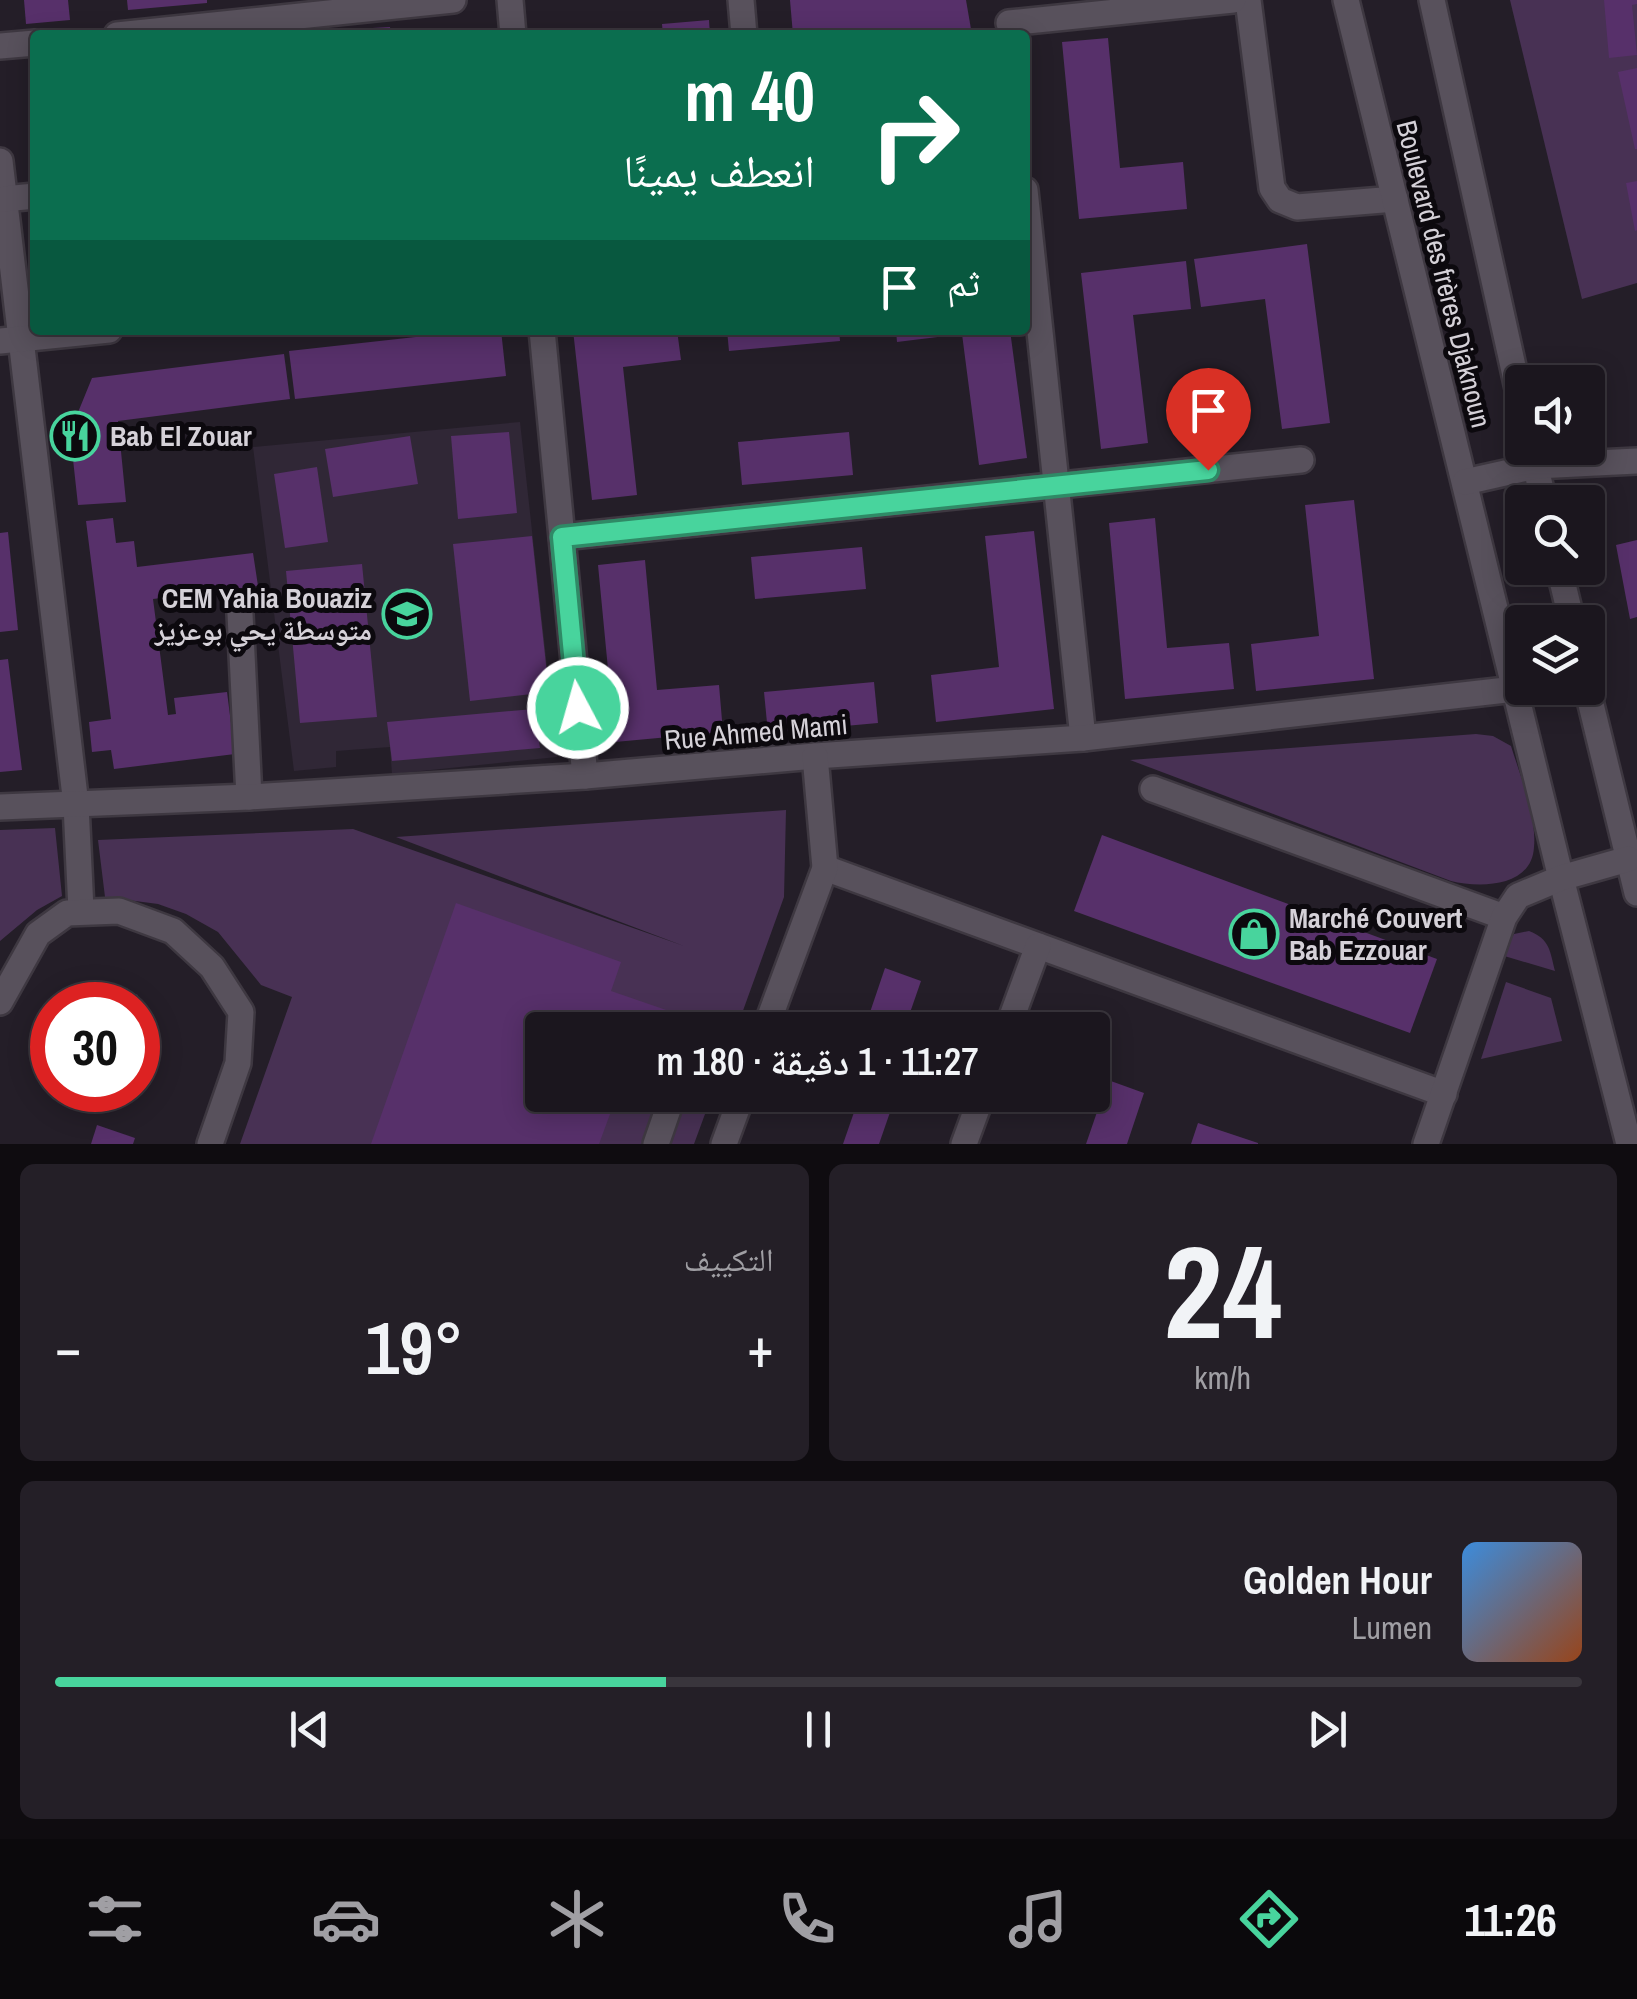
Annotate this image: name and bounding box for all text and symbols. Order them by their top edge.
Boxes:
text: 40 m [684,49,815,143]
icon: right [850,70,980,200]
street label: Boulevard des frères Djaknoun [1387,116,1501,432]
text: انعطف يمينًا [623,140,815,201]
text: ثم [947,257,980,308]
icon: arrive [872,260,927,315]
map controls [1505,365,1605,705]
button: sound [1505,365,1605,465]
pin [1166,368,1251,471]
icon: arrive [1181,383,1236,438]
restaurant icon: Bab El Zouar [49,410,101,462]
place label: Bab El Zouar [110,417,252,455]
button: search [1505,485,1605,585]
place label: CEM Yahia Bouaziz متوسطة يحي بوعزيز [154,579,372,653]
school or university icon: CEM Yahia Bouaziz متوسطة يحي بوعزيز [381,588,433,640]
button: layers [1505,605,1605,705]
position arrow [526,656,630,760]
street label: Rue Ahmed Mami [663,705,849,759]
place label: Marché Couvert Bab Ezzouar [1289,899,1463,969]
shop icon: Marché Couvert Bab Ezzouar [1228,908,1280,960]
speed limit sign: 30 [30,982,160,1112]
text: 11:27 · 1 دقيقة · 180 m [657,1036,978,1087]
text: 24 [1163,1203,1282,1379]
text: التكييف [684,1238,774,1281]
text: 19° [365,1296,463,1397]
text: − [55,1310,81,1384]
text: + [747,1310,774,1384]
text: km/h [1194,1356,1251,1399]
text: Golden Hour [1243,1555,1432,1606]
text: Lumen [1352,1606,1432,1649]
icon: previous [282,1702,337,1757]
icon: pause [791,1702,846,1757]
icon: next [1300,1702,1355,1757]
icon: filters [80,1884,150,1954]
icon: car [311,1884,381,1954]
icon: climate [542,1884,612,1954]
icon: phone [772,1884,842,1954]
icon: music [1003,1884,1073,1954]
icon: directions [1234,1884,1304,1954]
text: 11:26 [1464,1889,1557,1950]

